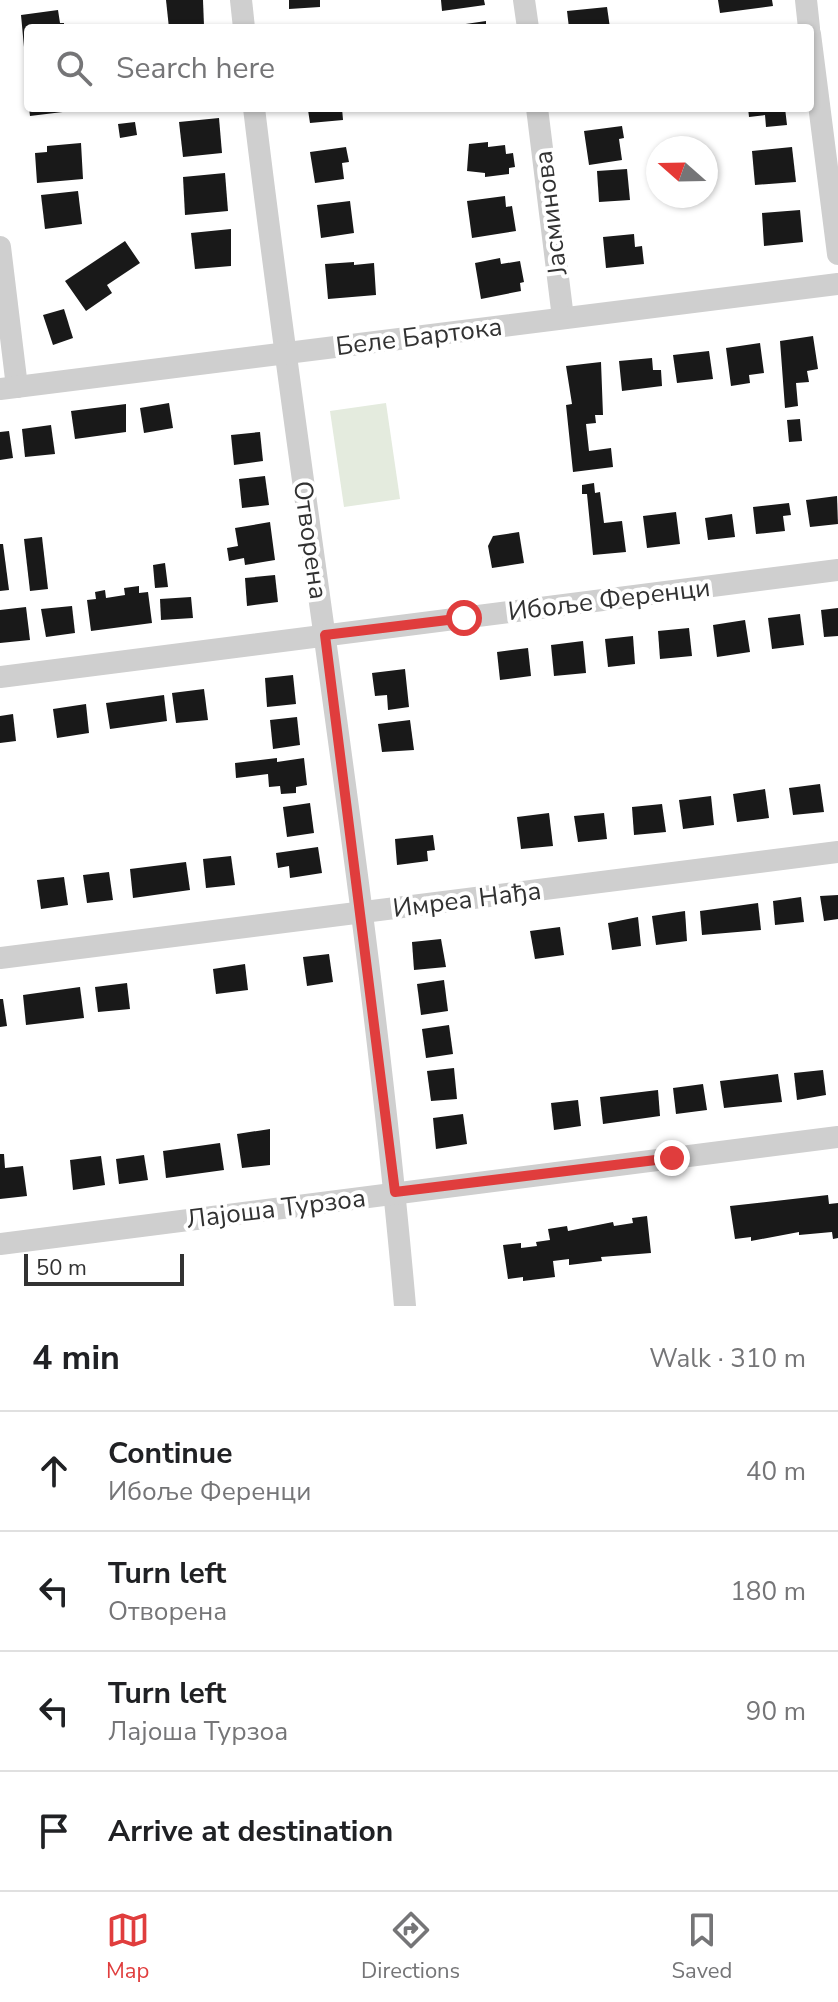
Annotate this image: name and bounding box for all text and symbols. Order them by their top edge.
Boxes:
search box [24,24,814,112]
icon: search [52,46,96,90]
text: Search here [116,48,275,89]
north arrow [646,136,718,208]
street label: Јасминова [525,149,576,278]
street label: Беле Бартока [334,309,504,364]
street label: Отворена [285,479,336,602]
street label: Ибоље Ференци [506,570,712,629]
route start [446,600,482,636]
street label: Имреа Нађа [391,873,543,926]
route end [654,1140,690,1176]
street label: Лајоша Турзоа [184,1180,368,1237]
scale bar [24,1250,184,1286]
text: 50 m [36,1253,87,1283]
text: 4 min [32,1335,120,1381]
text: Walk · 310 m [649,1341,806,1376]
text: Continue [108,1433,233,1474]
icon: ahead [32,1449,76,1493]
text: 40 m [746,1454,806,1489]
text: Ибоље Ференци [108,1474,311,1509]
text: Turn left [108,1553,226,1594]
icon: left [32,1569,76,1613]
text: 180 m [730,1574,806,1609]
text: Отворена [108,1594,227,1629]
text: Turn left [108,1673,226,1714]
icon: left [32,1689,76,1733]
text: 90 m [746,1694,806,1729]
text: Лајоша Турзоа [108,1714,288,1749]
icon: arrive [32,1809,76,1853]
text: Arrive at destination [108,1811,393,1852]
tab: Map [106,1908,150,1986]
tab: Directions [361,1908,460,1986]
tab: Saved [672,1908,732,1986]

